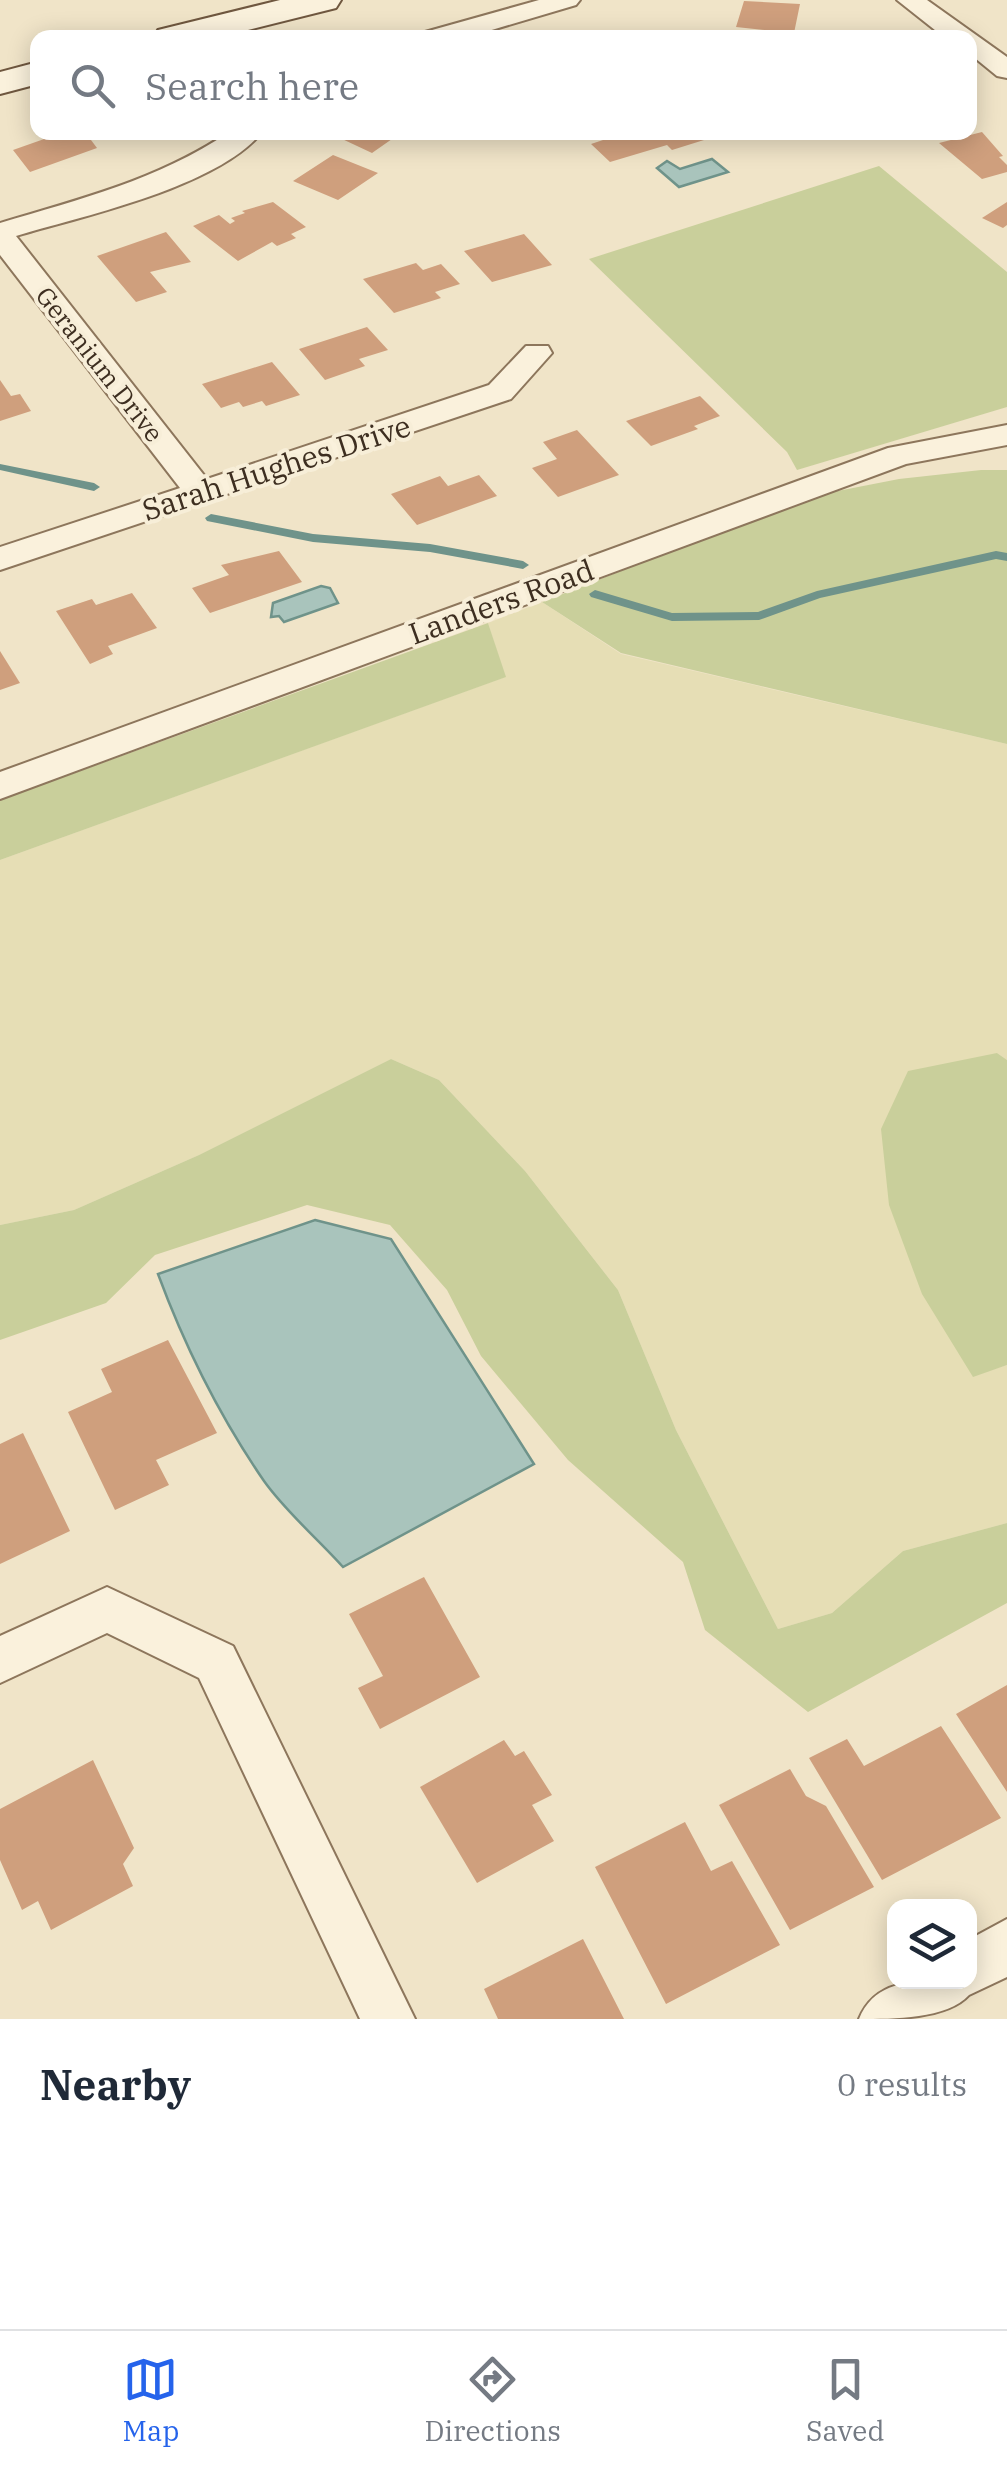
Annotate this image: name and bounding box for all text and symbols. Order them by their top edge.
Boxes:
search box [30,30,977,140]
icon: search [65,58,120,113]
text: Search here [145,61,359,110]
street label: Geranium Drive [29,280,171,448]
street label: Sarah Hughes Drive [137,405,415,529]
street label: Landers Road [403,549,599,653]
map controls [887,1899,977,1989]
button: layers [887,1899,977,1989]
text: Nearby [40,2057,191,2112]
text: 0 results [837,2063,967,2105]
tab: Map [123,2352,179,2449]
tab: Directions [424,2352,561,2449]
tab: Saved [806,2352,884,2449]

